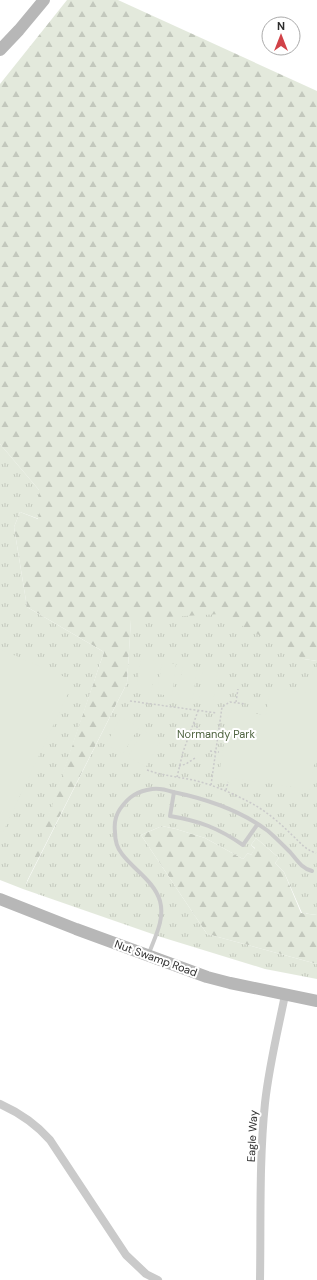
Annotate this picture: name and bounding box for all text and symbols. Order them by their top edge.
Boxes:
north arrow [261,16,301,56]
text: N [277,19,285,33]
park label: Normandy Park [177,727,255,741]
street label: Nut Swamp Road [113,937,199,979]
street label: Eagle Way [244,1110,260,1162]

